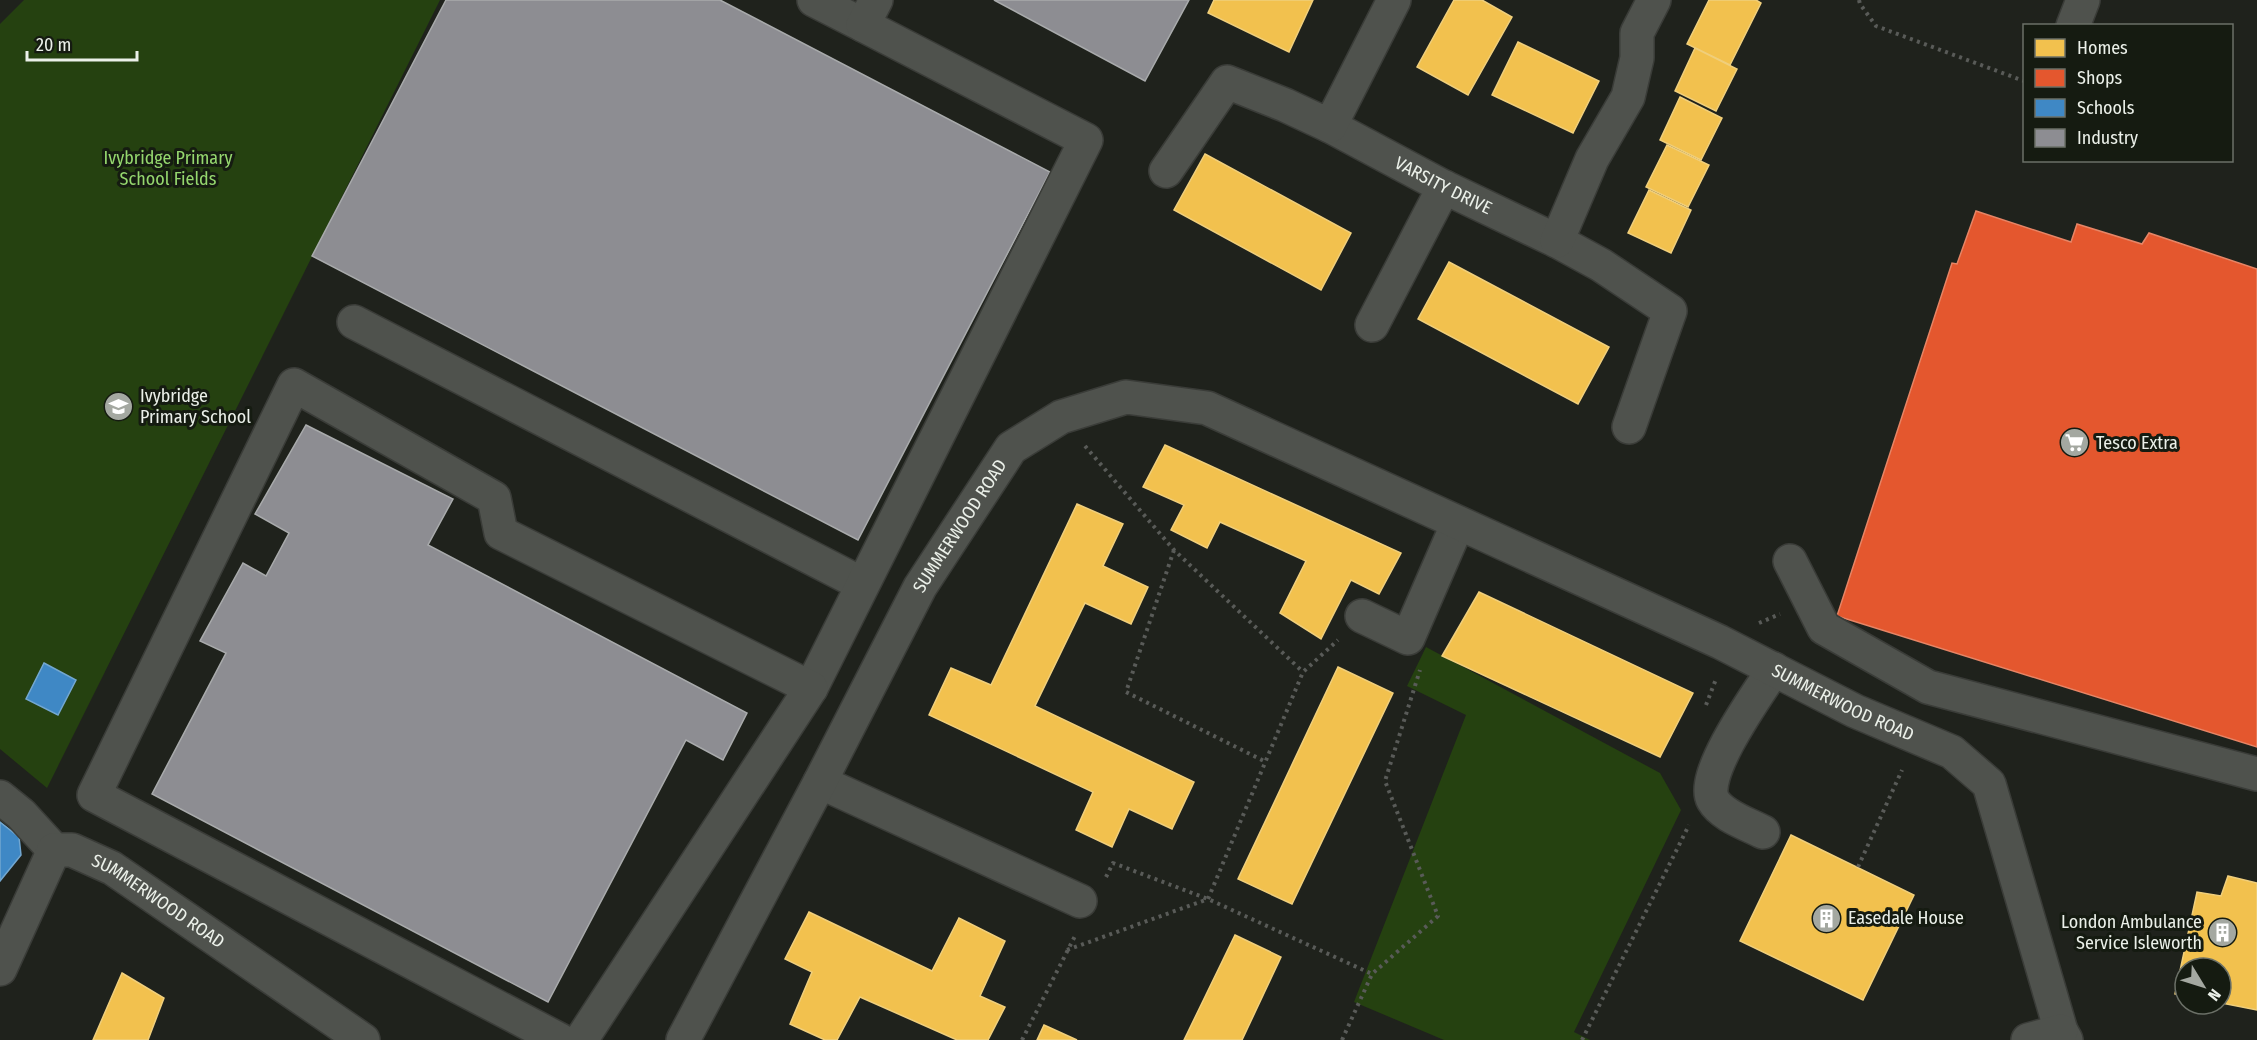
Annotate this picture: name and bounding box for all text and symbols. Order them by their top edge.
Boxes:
scale bar [27,24,136,62]
legend [2023,24,2233,162]
text: 20 m [36,34,71,56]
text: Homes [2077,37,2128,59]
text: Shops [2077,67,2122,89]
text: Schools [2077,97,2135,119]
text: Industry [2077,127,2138,149]
park label: Ivybridge Primary School Fields [104,147,232,190]
street label: VARSITY DRIVE [1391,152,1495,219]
place label: Ivybridge Primary School [140,385,251,428]
school or university icon: Ivybridge Primary School [103,390,135,422]
supermarket icon: Tesco Extra [2059,427,2091,459]
place label: Tesco Extra [2096,432,2178,454]
street label: SUMMERWOOD ROAD [908,455,1011,596]
street label: SUMMERWOOD ROAD [1768,659,1917,746]
street label: SUMMERWOOD ROAD [88,849,229,953]
building icon: Easedale House [1811,902,1843,934]
place label: Easedale House [1848,907,1964,929]
place label: London Ambulance Service Isleworth [2061,911,2202,954]
building icon: London Ambulance Service Isleworth [2207,916,2239,948]
north arrow [2173,956,2233,1016]
text: N [2204,985,2225,1005]

